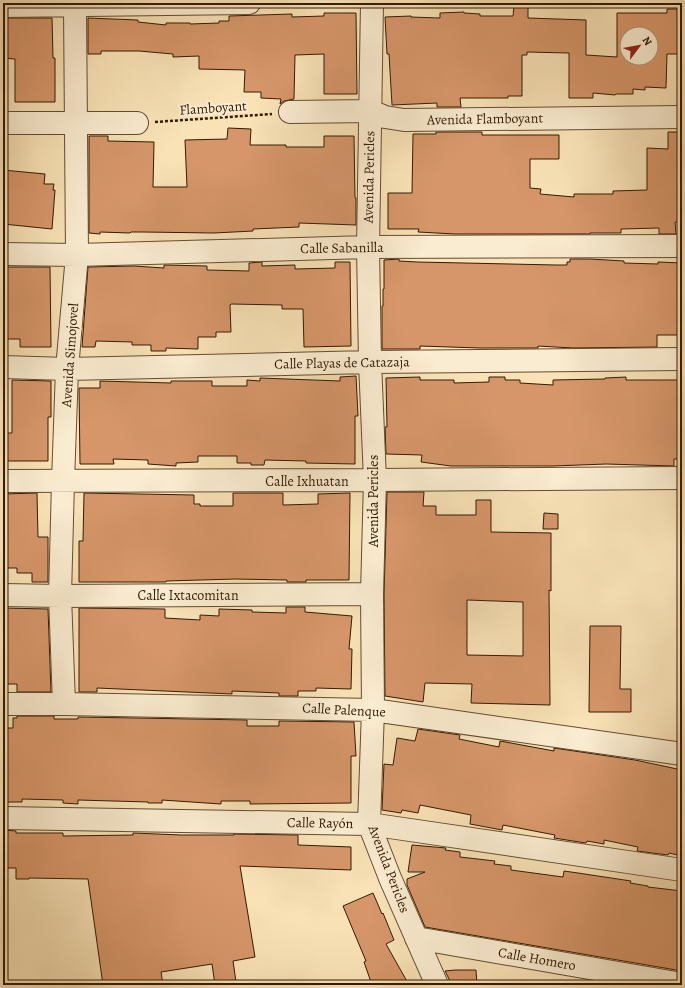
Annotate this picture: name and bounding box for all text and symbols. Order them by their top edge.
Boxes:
north arrow [619,26,659,66]
text: N [639,34,656,48]
street label: Flamboyant [179,96,248,120]
street label: Avenida Flamboyant [426,108,544,130]
street label: Avenida Pericles [359,131,379,224]
street label: Calle Sabanilla [300,238,384,258]
street label: Avenida Simojovel [57,302,83,409]
street label: Calle Playas de Catazaja [274,352,410,374]
street label: Avenida Pericles [364,455,383,548]
street label: Calle Ixhuatan [265,472,349,491]
street label: Calle Ixtacomitan [137,586,239,605]
street label: Calle Palenque [302,698,386,722]
street label: Calle Rayón [287,813,354,833]
street label: Avenida Pericles [363,821,414,916]
street label: Calle Homero [497,943,577,975]

